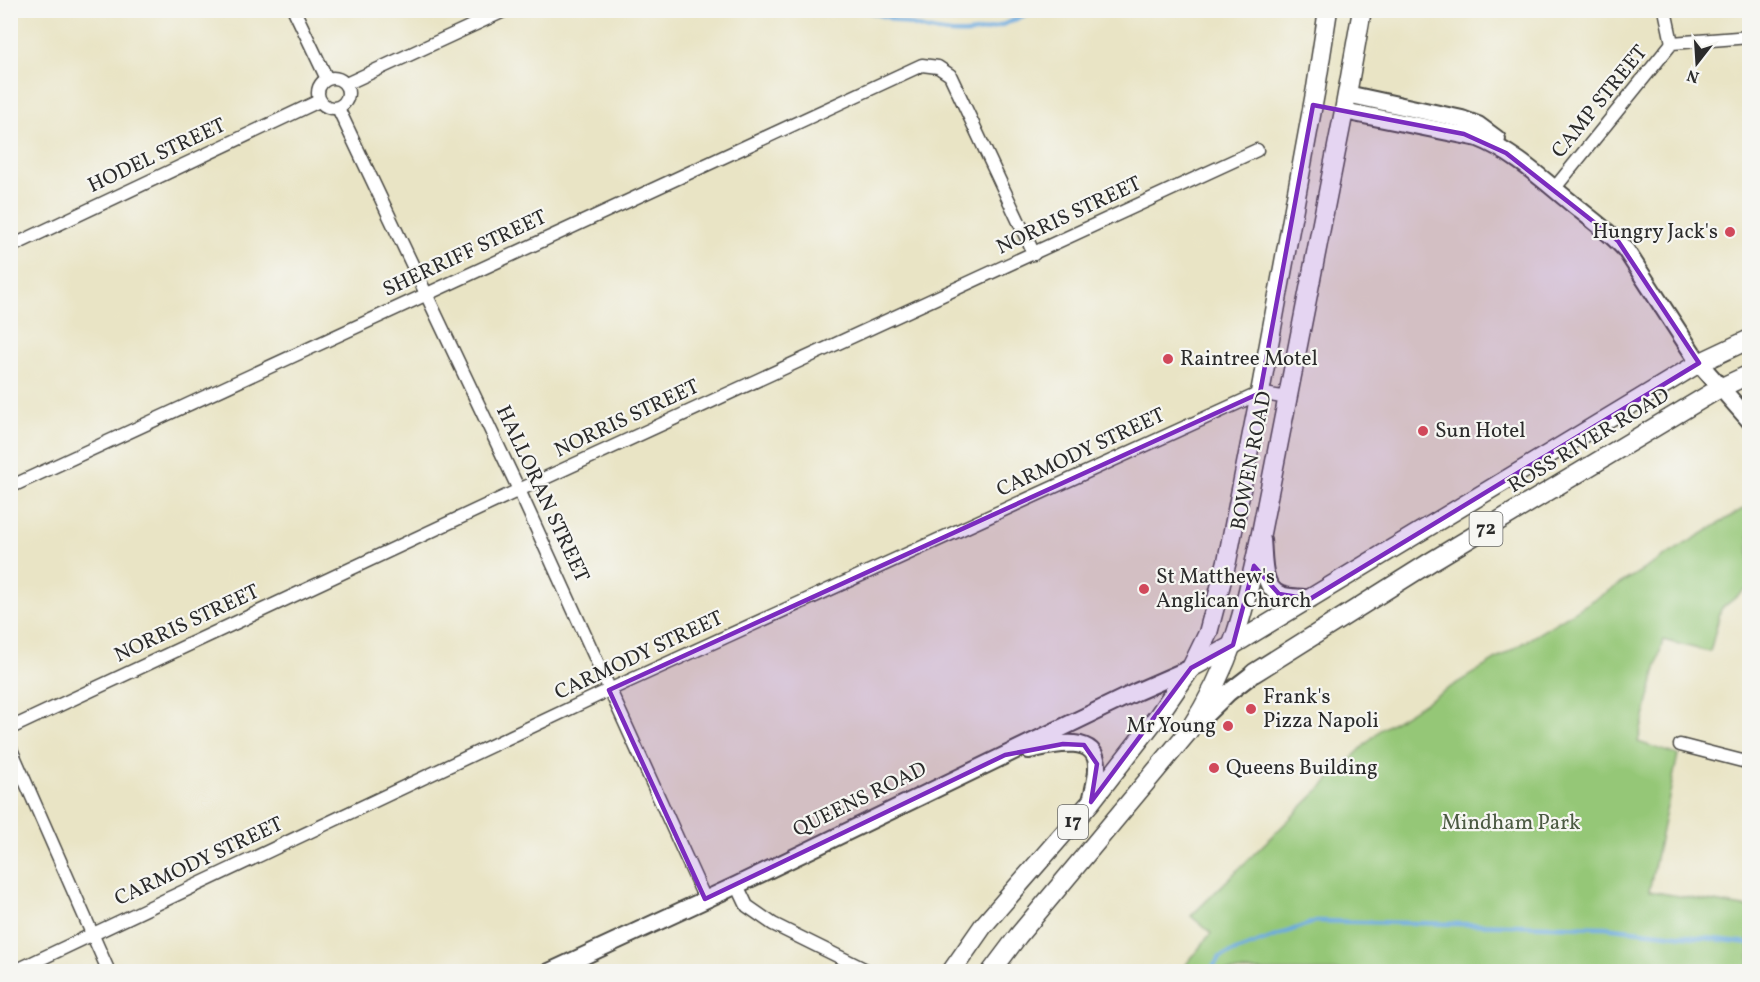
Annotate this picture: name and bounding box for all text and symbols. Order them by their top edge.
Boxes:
north arrow [1667,33,1727,93]
street label: CAMP STREET [1545,39,1655,165]
text: N [1684,63,1702,88]
street label: HODEL STREET [83,111,231,201]
street label: NORRIS STREET [992,170,1146,262]
street label: SHERRIFF STREET [378,203,552,305]
place label: Hungry Jack's [1593,218,1718,247]
marker: Hungry Jack's [1723,225,1737,239]
place label: Raintree Motel [1180,345,1318,374]
marker: Raintree Motel [1161,352,1175,366]
street label: NORRIS STREET [550,373,704,465]
street label: ROSS RIVER ROAD [1503,381,1675,501]
street label: BOWEN ROAD [1224,389,1280,533]
street label: HALLORAN STREET [488,401,596,587]
street label: CARMODY STREET [992,401,1170,505]
place label: Sun Hotel [1435,417,1526,446]
marker: Sun Hotel [1416,424,1430,438]
road number: 72 [1470,512,1502,546]
place label: St Matthew's Anglican Church [1156,563,1311,616]
street label: NORRIS STREET [110,578,264,670]
marker: St Matthew's Anglican Church [1137,582,1151,596]
street label: CARMODY STREET [550,604,728,708]
place label: Frank's Pizza Napoli [1263,683,1379,736]
marker: Frank's Pizza Napoli [1244,702,1258,716]
place label: Mr Young [1126,712,1216,741]
marker: Mr Young [1221,719,1235,733]
place label: Queens Building [1226,754,1378,783]
street label: QUEENS ROAD [788,755,932,845]
marker: Queens Building [1207,761,1221,775]
road number: 17 [1058,805,1088,839]
park label: Mindham Park [1442,809,1581,838]
street label: CARMODY STREET [110,810,288,914]

